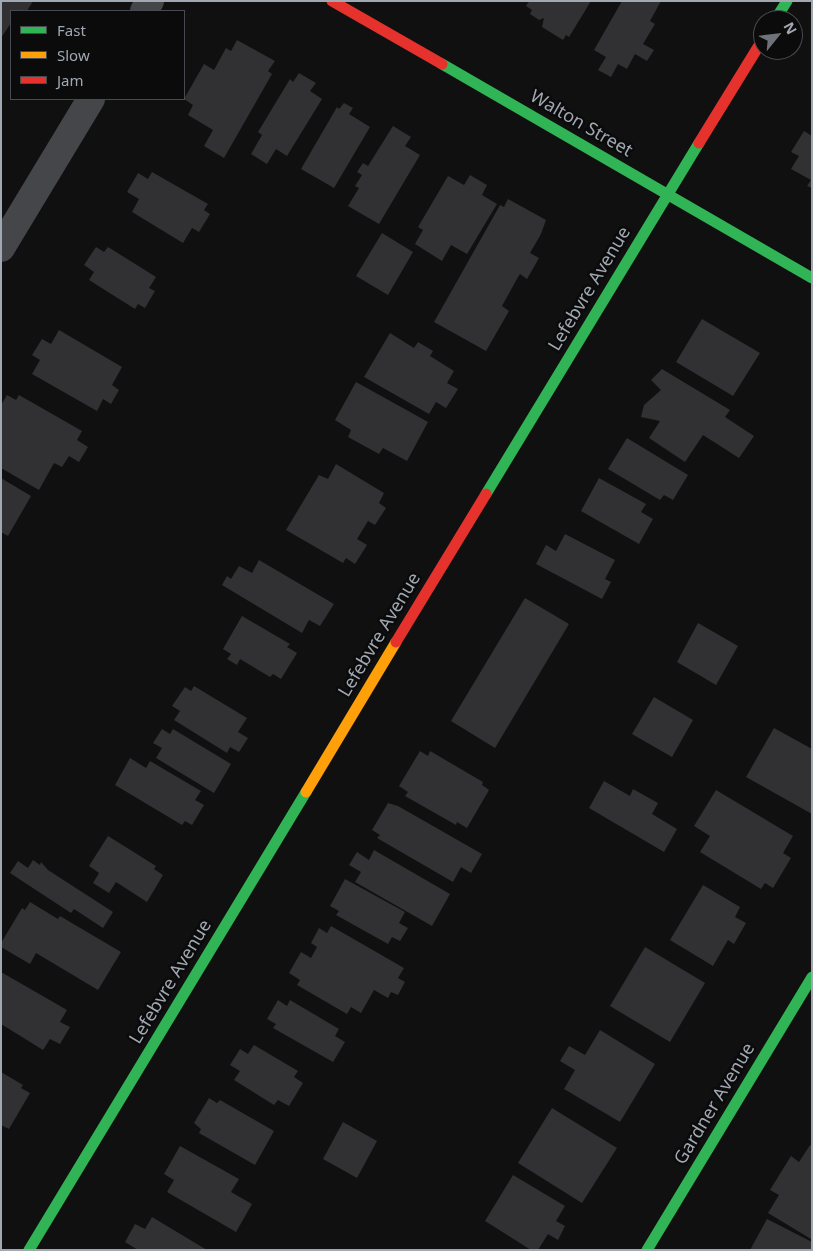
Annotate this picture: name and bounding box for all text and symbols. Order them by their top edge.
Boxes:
legend [10,10,185,100]
north arrow [753,10,803,60]
text: N [780,18,802,38]
text: Fast [57,20,86,40]
text: Slow [57,45,90,65]
text: Jam [57,70,84,90]
street label: Walton Street [526,86,636,162]
street label: Lefebvre Avenue [544,223,636,355]
street label: Lefebvre Avenue [334,569,426,701]
street label: Lefebvre Avenue [125,916,217,1048]
street label: Gardner Avenue [670,1039,760,1169]

